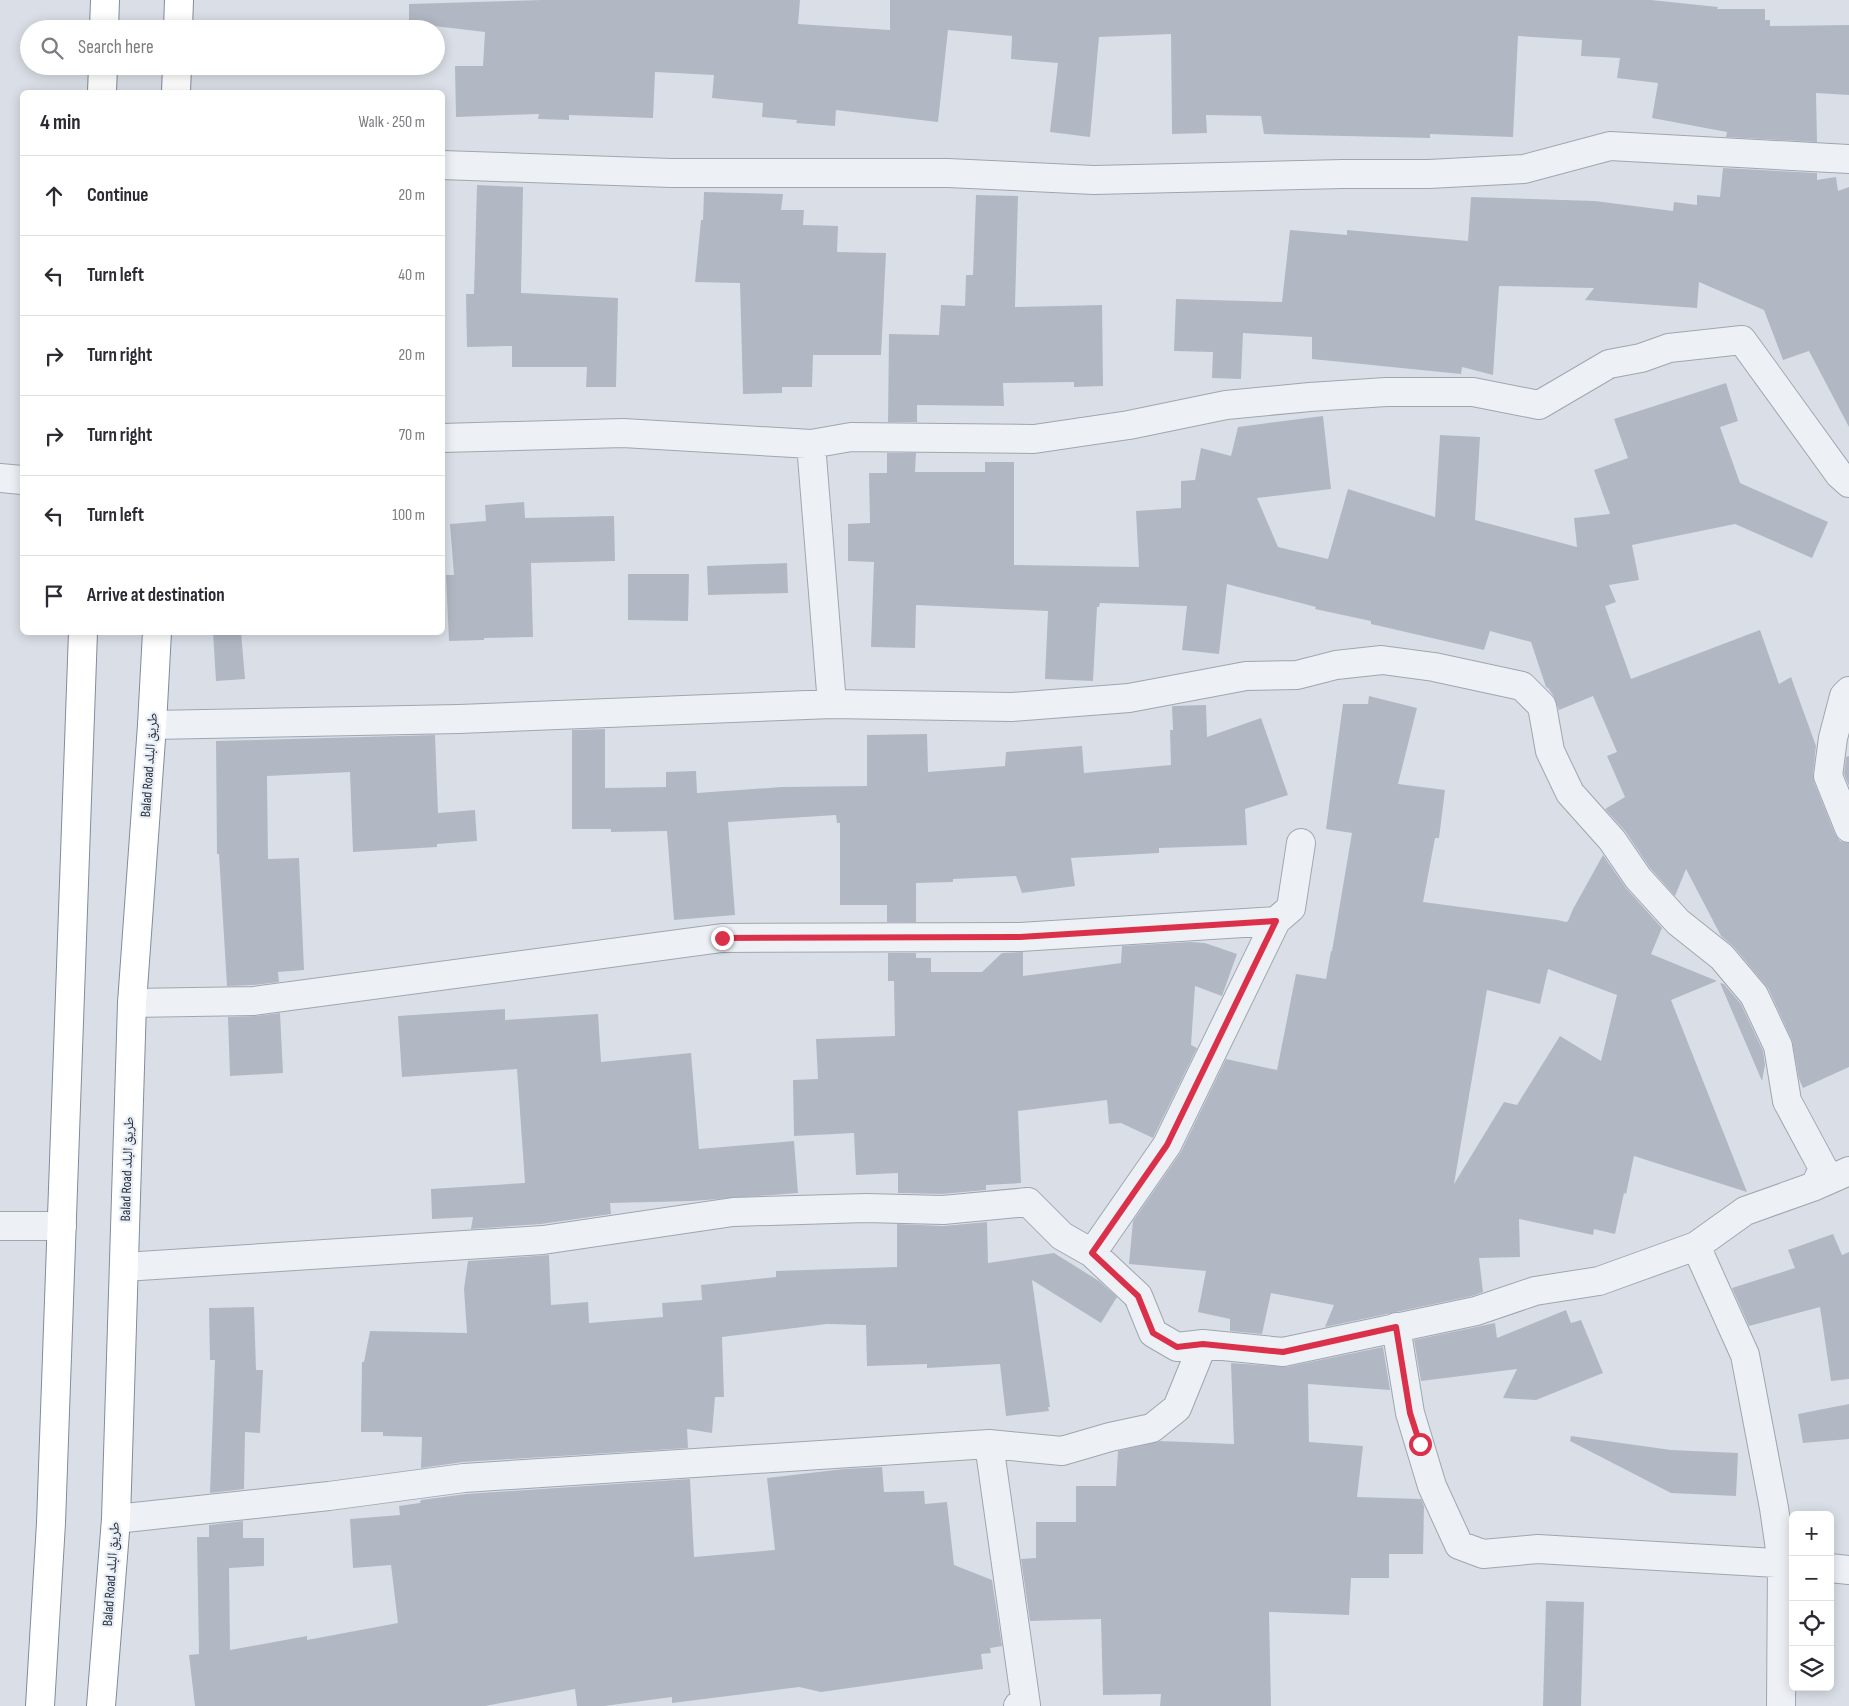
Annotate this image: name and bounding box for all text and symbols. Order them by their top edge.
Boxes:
search box [20,20,445,75]
icon: search [38,34,66,62]
text: Search here [78,36,154,59]
text: 4 min [40,110,81,135]
text: Walk · 250 m [359,113,425,132]
icon: ahead [40,182,68,210]
text: Continue [87,184,148,207]
text: 20 m [398,186,425,205]
icon: left [40,262,68,290]
text: Turn left [87,264,144,287]
text: 40 m [398,266,425,285]
icon: right [40,342,68,370]
text: Turn right [87,344,152,367]
text: 20 m [398,346,425,365]
icon: right [40,422,68,450]
text: Turn right [87,424,152,447]
text: 70 m [399,426,425,445]
icon: left [40,502,68,530]
text: Turn left [87,504,144,527]
text: 100 m [392,506,425,525]
icon: arrive [40,582,68,610]
text: Arrive at destination [87,584,225,607]
street label: Balad Road طريق البلد [137,712,162,818]
route end [711,927,734,950]
street label: Balad Road طريق البلد [117,1116,138,1222]
route start [1409,1433,1432,1456]
map controls [1789,1511,1834,1691]
button: + [1789,1511,1834,1556]
street label: Balad Road طريق البلد [99,1521,124,1627]
button: − [1789,1556,1834,1601]
button: locate [1789,1601,1834,1646]
button: layers [1789,1646,1834,1691]

